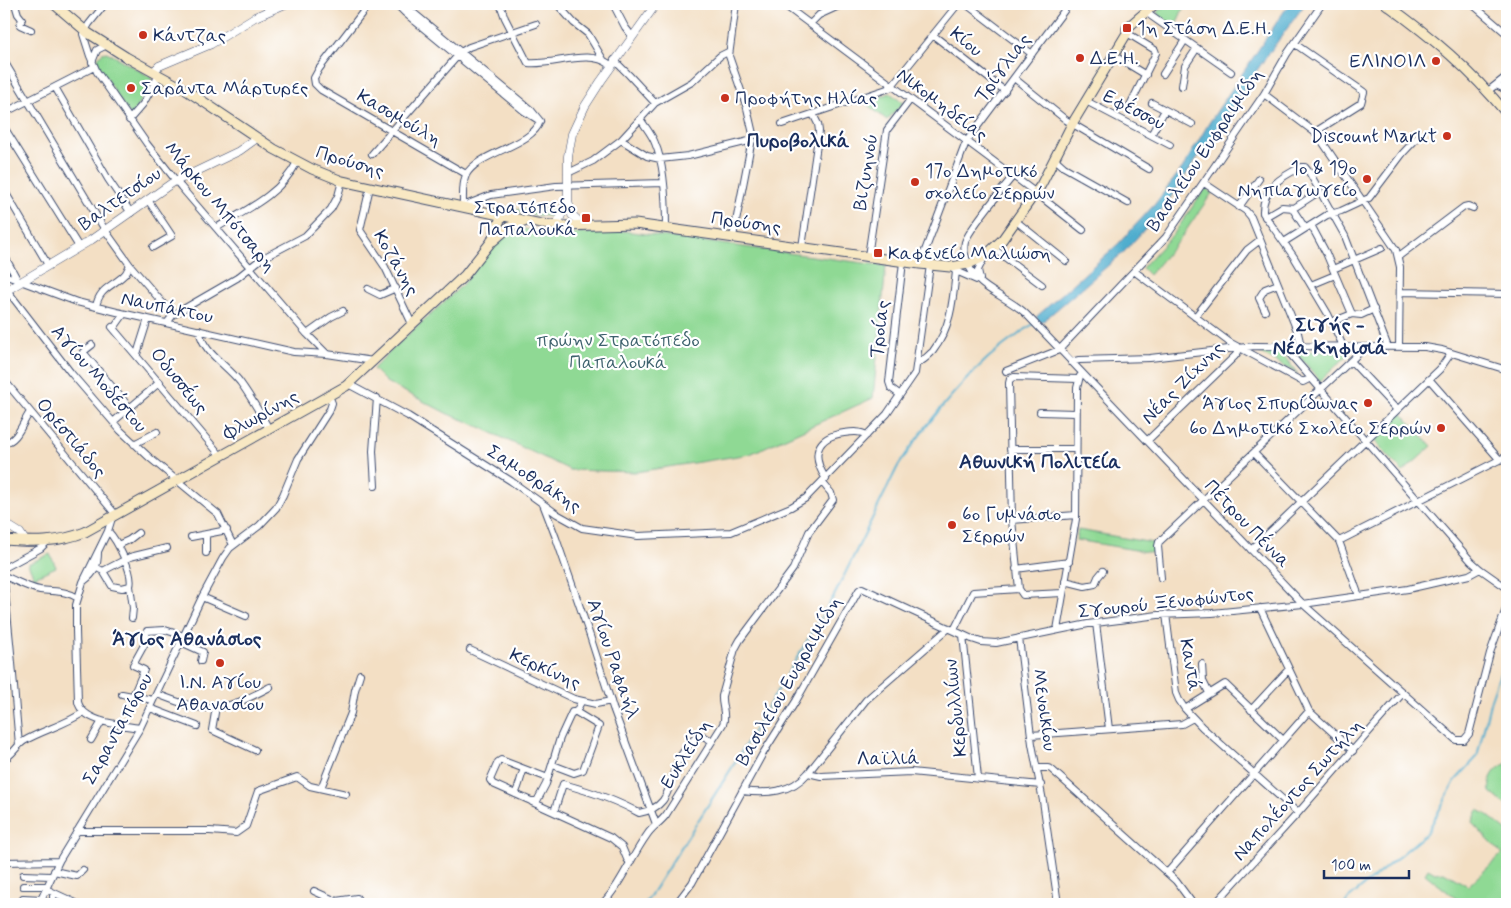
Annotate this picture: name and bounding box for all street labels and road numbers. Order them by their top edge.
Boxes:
street label: Κίου [944,21,988,63]
street label: Τρίγλιας [969,29,1037,107]
street label: Νικομηδείας [891,62,993,148]
street label: Βασιλείου Ευφραιμίδη [1141,64,1269,236]
street label: Κασομούλη [352,84,446,152]
street label: Εφέσσου [1099,84,1169,136]
street label: Βιζυηνού [848,132,884,212]
street label: Μάρκου Μπότσαρη [158,137,282,277]
street label: Προύσης [313,140,387,184]
street label: Βαλτετσίου [74,161,166,237]
street label: Προύσης [710,206,782,240]
street label: Κοζάνης [367,226,425,300]
street label: Ναυπάκτου [119,286,215,330]
street label: Τροίας [864,299,896,359]
street label: Αγίου Μοδέστου [45,320,153,438]
street label: Νέας Ζίχνης [1136,336,1230,430]
street label: Οδυσσέως [144,342,214,420]
street label: Φλωρίνης [218,384,303,446]
street label: Ορεστιάδος [30,393,112,483]
street label: Σαμοθράκης [482,439,586,519]
street label: Πέτρου Πέννα [1198,474,1296,574]
street label: Σγουρού Ξενοφώντος [1077,581,1255,625]
street label: Βασιλείου Ευφραιμίδη [730,592,848,770]
street label: Αγίου Ραφαήλ [581,596,645,723]
street label: Καντά [1173,637,1207,693]
street label: Κερκίνης [505,642,585,696]
street label: Κερδυλλίων [938,658,974,758]
street label: Μενοικίου [1026,667,1062,753]
street label: Σαρανταπόρου [77,669,159,789]
street label: Ευκλείδη [655,714,717,794]
street label: Ναπολέοντος Σωτήλη [1227,714,1369,866]
street label: Λαϊλιά [856,746,920,772]

